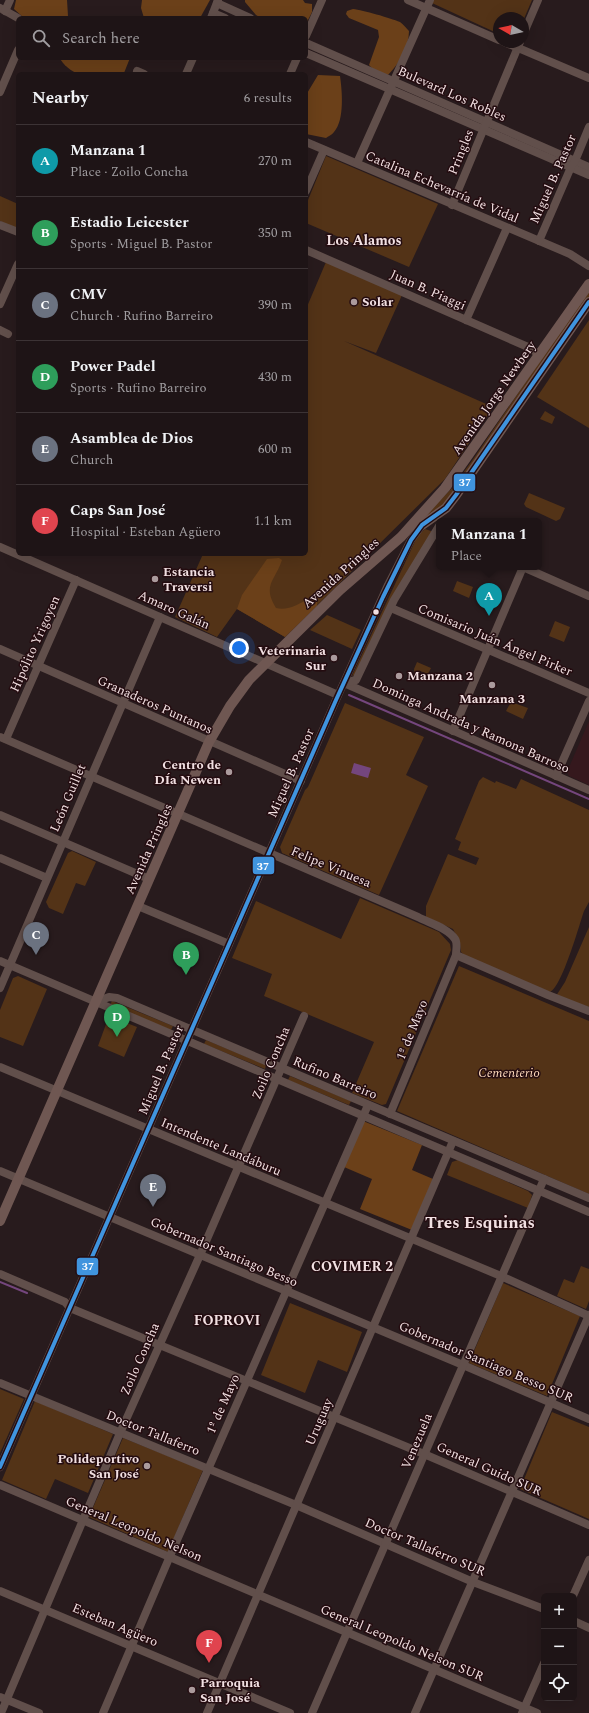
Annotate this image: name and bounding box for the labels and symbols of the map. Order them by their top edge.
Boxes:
north arrow [493,12,529,48]
street label: Bulevard Los Robles [395,61,509,127]
street label: Pringles [443,126,479,178]
street label: Miguel B. Pastor [524,131,582,227]
street label: Catalina Echevarría de Vidal [362,146,522,228]
district label: Los Alamos [326,230,402,251]
street label: Juan B. Piaggi [387,264,469,316]
place label: Solar [362,292,394,312]
marker: Solar [349,297,359,307]
street label: Avenida Jorge Newbery [447,336,541,459]
line badge: 37 [453,473,476,492]
text: 37 [459,474,471,491]
street label: Avenida Pringles [298,533,384,613]
place label: Estancia Traversi [163,562,215,597]
marker: Estancia Traversi [150,574,160,584]
pin: A [476,583,502,616]
street label: Amaro Galán [135,585,213,635]
street label: Hipólito Yrigoyen [5,592,65,695]
street label: Comisario Juán Ángel Pirker [415,598,575,682]
unlabelled marker [371,607,381,617]
your location [229,638,249,658]
place label: Veterinaria Sur [258,641,326,676]
marker: Veterinaria Sur [329,653,339,663]
place label: Manzana 2 [407,666,473,686]
street label: Granaderos Puntanos [94,671,216,739]
marker: Manzana 2 [394,671,404,681]
street label: Dominga Andrada y Ramona Barroso [369,673,573,779]
marker: Manzana 3 [487,680,497,690]
place label: Manzana 3 [459,689,525,709]
street label: Miguel B. Pastor [262,725,320,821]
place label: Centro de DÍa Newen [154,755,221,790]
street label: León Guillet [45,760,91,835]
marker: Centro de DÍa Newen [224,767,234,777]
street label: Avenida Pringles [120,800,178,898]
street label: Felipe Vinuesa [288,841,375,893]
line badge: 37 [252,856,275,875]
text: 37 [257,858,269,875]
pin: C [23,922,49,955]
pin: B [173,942,199,975]
street label: 1º de Mayo [391,997,433,1063]
pin: D [104,1004,130,1037]
street label: Miguel B. Pastor [133,1022,189,1118]
street label: Zoilo Concha [247,1023,296,1103]
street label: Rufino Barreiro [290,1051,380,1105]
park label: Cementerio [478,1063,540,1083]
street label: Intendente Landáburu [158,1113,284,1181]
pin: E [140,1174,166,1207]
district label: Tres Esquinas [425,1210,535,1236]
street label: Gobernador Santiago Besso [147,1212,301,1292]
district label: COVIMER 2 [311,1256,393,1277]
line badge: 37 [76,1257,99,1276]
text: 37 [82,1258,94,1275]
district label: FOPROVI [194,1310,261,1331]
street label: Gobernador Santiago Besso SUR [396,1316,577,1408]
street label: Zoilo Concha [115,1319,165,1398]
street label: 1º de Mayo [201,1371,245,1437]
street label: Uruguay [300,1395,338,1449]
street label: Doctor Tallaferro [103,1405,203,1461]
street label: Venezuela [396,1409,438,1472]
street label: General Guido SUR [433,1437,545,1501]
place label: Polideportivo San José [57,1449,139,1484]
marker: Polideportivo San José [142,1461,152,1471]
street label: General Leopoldo Nelson [63,1491,206,1567]
street label: Doctor Tallaferro SUR [362,1513,489,1582]
street label: Esteban Agüero [69,1598,161,1652]
street label: General Leopoldo Nelson SUR [317,1599,487,1687]
pin: F [196,1630,222,1663]
place label: Parroquia San José [200,1673,260,1708]
marker: Parroquia San José [187,1685,197,1695]

